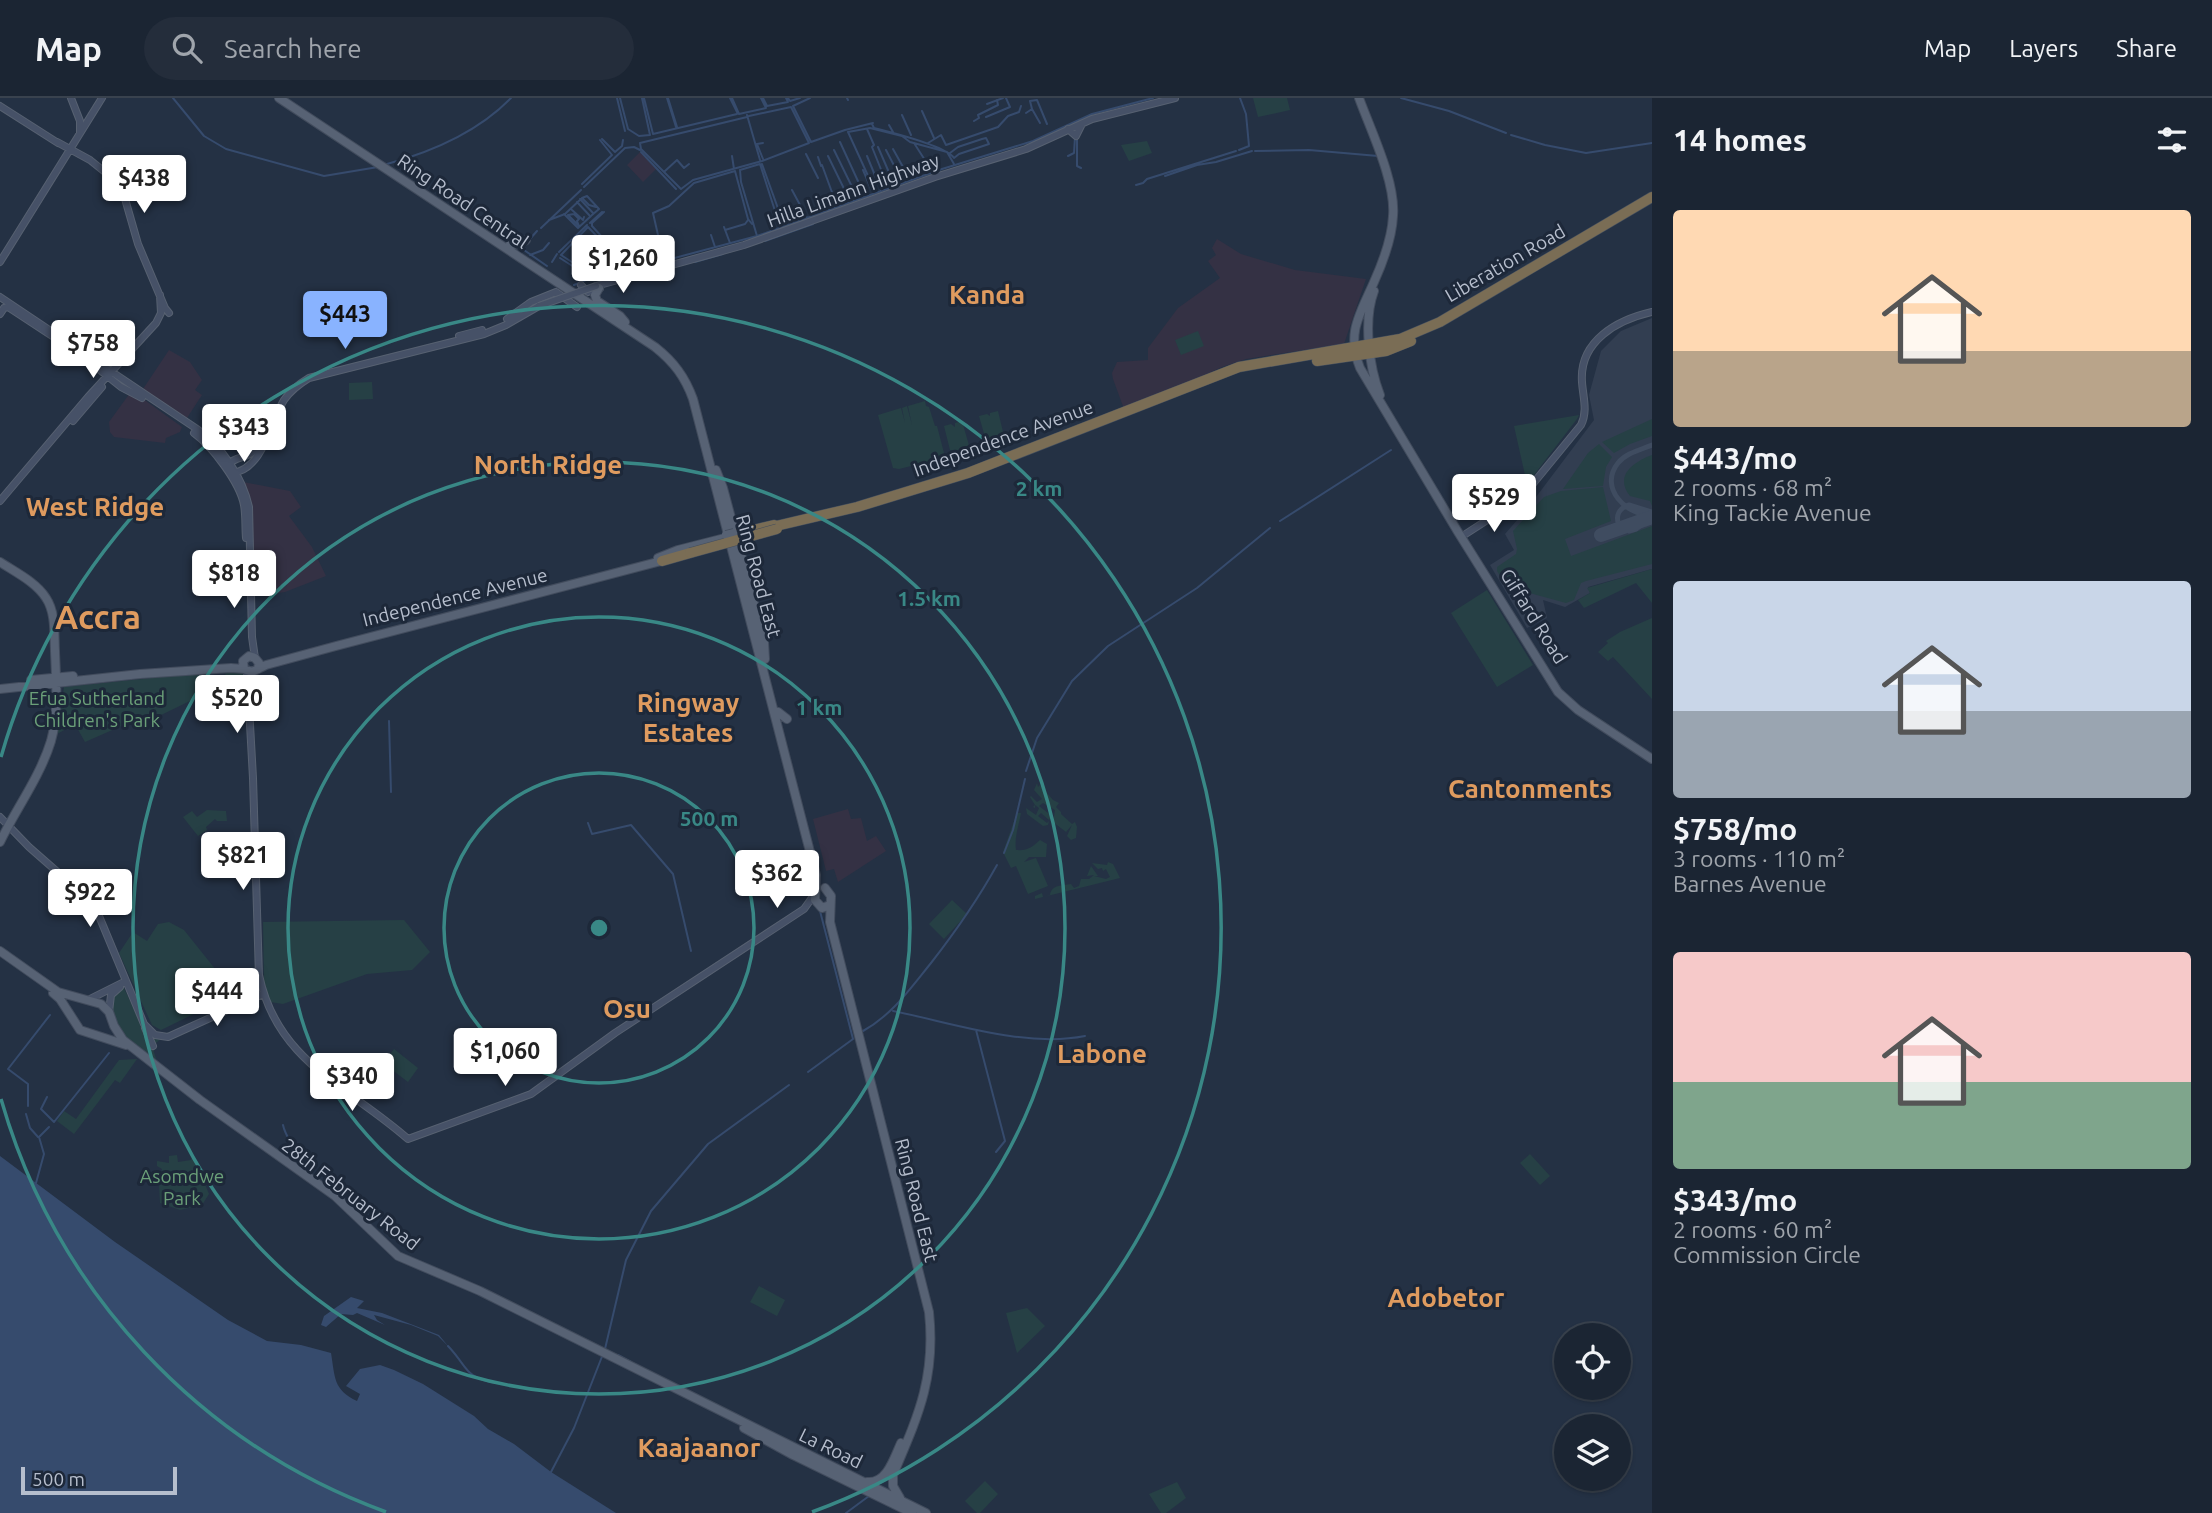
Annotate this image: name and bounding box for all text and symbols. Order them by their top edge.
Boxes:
search box [144,17,634,80]
icon: search [168,29,206,67]
text: Map [35,30,102,67]
text: Search here [224,34,362,63]
text: Map [1924,35,1971,62]
text: Layers [2009,35,2078,62]
text: Share [2116,35,2177,62]
icon: filters [2153,121,2191,159]
text: 14 homes [1673,123,1807,157]
street label: Ring Road Central [393,149,533,253]
street label: Hilla Limann Highway [764,149,942,231]
pin: $438 [103,156,185,215]
text: $438 [118,165,170,190]
street label: Liberation Road [1441,220,1569,306]
pin: $1,260 [566,236,680,295]
text: $1,260 [588,245,658,270]
icon: home [1869,256,1995,382]
district label: Kanda [949,280,1025,309]
pin: $443 [304,292,386,351]
text: $443 [319,301,371,326]
pin: $758 [52,320,134,380]
text: $758 [67,330,119,355]
street label: Independence Avenue [910,395,1096,481]
pin: $343 [203,404,285,464]
text: $343 [218,414,270,439]
text: $443/mo [1673,441,1797,475]
district label: North Ridge [474,450,622,479]
pin: $529 [1453,474,1535,534]
text: 2 rooms · 68 m² [1673,475,1832,500]
text: 2 km [1016,476,1062,500]
text: $529 [1468,484,1520,509]
district label: West Ridge [26,492,164,521]
text: King Tackie Avenue [1673,500,1872,525]
street label: Ring Road East [732,512,786,641]
pin: $818 [193,550,275,610]
text: $818 [208,560,260,585]
street label: Independence Avenue [360,563,550,631]
street label: Giffard Road [1496,564,1572,668]
text: 1.5 km [897,586,961,610]
district label: Accra [55,598,141,635]
icon: home [1869,627,1995,753]
pin: $520 [196,676,278,735]
text: $520 [211,685,263,710]
park label: Efua Sutherland Children's Park [29,687,165,731]
district label: Ringway Estates [637,688,739,747]
text: 1 km [796,695,842,719]
district label: Cantonments [1448,774,1612,803]
text: 500 m [680,806,738,830]
text: $758/mo [1673,812,1797,846]
pin: $821 [202,832,284,892]
text: $821 [217,842,269,867]
text: 3 rooms · 110 m² [1673,846,1845,871]
pin: $362 [736,850,818,910]
text: $362 [751,860,803,885]
pin: $922 [49,870,131,929]
text: Barnes Avenue [1673,871,1827,896]
text: $922 [64,879,116,904]
centre of rings [587,916,611,940]
pin: $444 [176,968,258,1028]
text: $444 [191,978,243,1003]
district label: Osu [603,994,651,1023]
icon: home [1869,998,1995,1124]
pin: $1,060 [448,1028,562,1088]
text: $1,060 [470,1038,540,1063]
district label: Labone [1057,1039,1147,1068]
pin: $340 [311,1054,393,1113]
text: $340 [326,1063,378,1088]
street label: 28th February Road [278,1133,424,1255]
street label: Ring Road East [891,1136,943,1265]
park label: Asomdwe Park [140,1165,224,1209]
text: $343/mo [1673,1183,1797,1217]
text: 2 rooms · 60 m² [1673,1217,1832,1242]
text: Commission Circle [1673,1242,1861,1267]
district label: Adobetor [1388,1283,1505,1312]
map controls [1554,1323,1631,1491]
button: locate [1554,1323,1631,1400]
button: layers [1554,1414,1631,1491]
street label: La Road [796,1423,866,1473]
district label: Kaajaanor [638,1433,761,1462]
scale bar [21,1464,177,1496]
text: 500 m [32,1468,85,1490]

